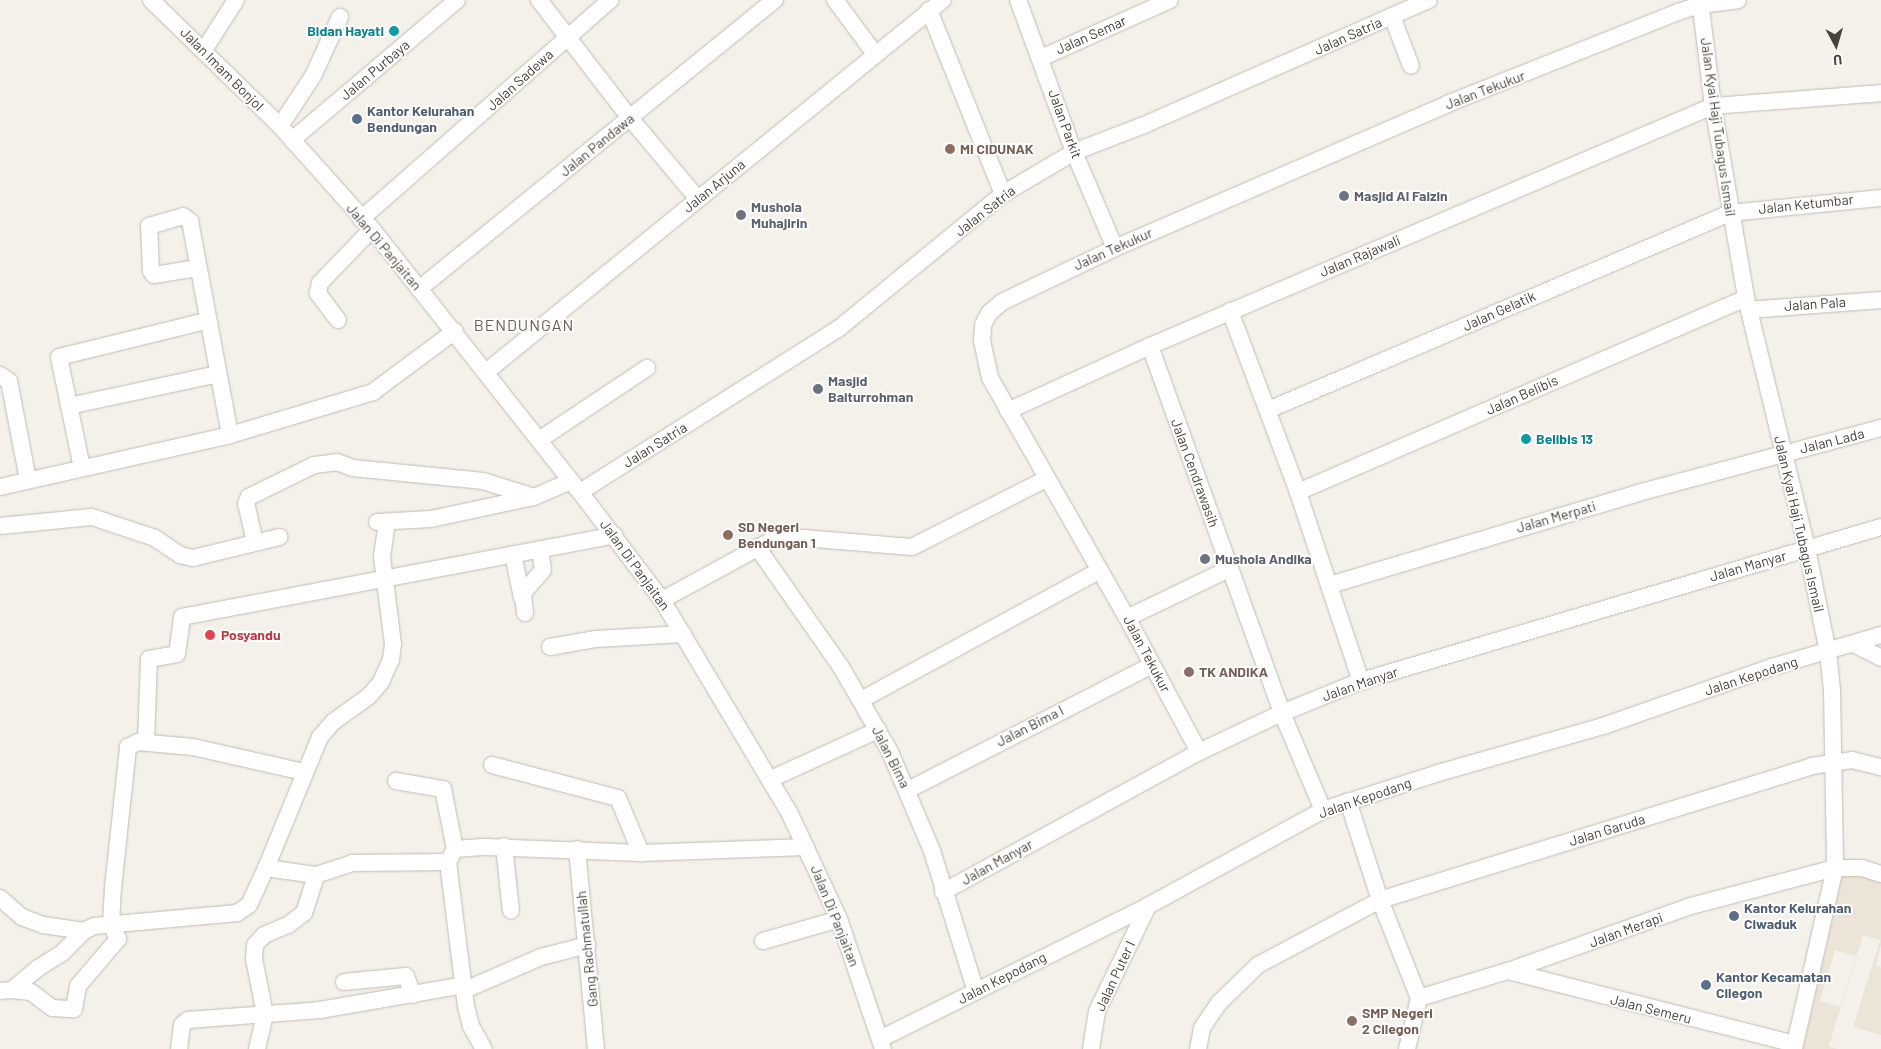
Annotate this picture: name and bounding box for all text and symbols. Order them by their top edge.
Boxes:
street label: Jalan Semar [1053,12,1129,58]
street label: Jalan Satria [1312,14,1384,58]
north arrow [1811,20,1861,70]
place label: Bidan Hayati [307,23,384,39]
street label: Jalan Imam Bonjol [177,24,267,114]
marker: Bidan Hayati [388,25,400,37]
street label: Jalan Purbaya [337,36,413,104]
street label: Jalan Kyai Haji Tubagus Ismail [1697,37,1739,217]
street label: Jalan Sadewa [483,46,557,114]
text: U [1832,52,1843,69]
street label: Jalan Tekukur [1443,67,1527,113]
street label: Jalan Parkit [1045,87,1085,161]
place label: Kantor Kelurahan Bendungan [367,103,474,136]
street label: Jalan Pandawa [557,110,637,180]
marker: Kantor Kelurahan Bendungan [351,113,363,125]
place label: MI CIDUNAK [960,141,1034,157]
marker: MI CIDUNAK [944,143,956,155]
street label: Jalan Arjuna [680,156,748,216]
street label: Jalan Satria [951,182,1019,240]
place label: Masjid Al Faizin [1354,188,1448,204]
marker: Masjid Al Faizin [1338,190,1350,202]
street label: Jalan Ketumbar [1758,191,1854,217]
place label: Mushola Muhajirin [751,199,807,232]
street label: Jalan Di Panjaitan [343,200,425,294]
marker: Mushola Muhajirin [735,209,747,221]
street label: Jalan Tekukur [1071,224,1155,274]
street label: Jalan Rajawali [1317,231,1403,281]
street label: Jalan Gelatik [1460,287,1538,335]
street label: Jalan Pala [1784,293,1846,315]
district label: BENDUNGAN [473,315,575,335]
street label: Jalan Belibis [1483,372,1561,418]
place label: Masjid Baiturrohman [828,373,913,406]
marker: Masjid Baiturrohman [812,383,824,395]
street label: Jalan Cendrawasih [1168,417,1222,529]
street label: Jalan Satria [620,419,690,471]
street label: Jalan Lada [1798,425,1866,457]
place label: Belibis 13 [1536,431,1593,447]
marker: Belibis 13 [1520,433,1532,445]
street label: Jalan Kyai Haji Tubagus Ismail [1771,434,1827,614]
street label: Jalan Merpati [1514,498,1598,536]
street label: Jalan Di Panjaitan [597,516,673,614]
place label: SD Negeri Bendungan 1 [738,519,816,552]
marker: SD Negeri Bendungan 1 [722,529,734,541]
street label: Jalan Manyar [1708,547,1788,585]
place label: Mushola Andika [1215,551,1312,567]
marker: Mushola Andika [1199,553,1211,565]
street label: Jalan Tekukur [1120,613,1174,695]
place label: Posyandu [221,627,281,643]
marker: Posyandu [203,628,217,642]
street label: Jalan Kepodang [1702,653,1800,699]
street label: Jalan Manyar [1320,663,1400,705]
place label: TK ANDIKA [1199,664,1268,680]
marker: TK ANDIKA [1183,666,1195,678]
street label: Jalan Bima I [993,702,1067,750]
street label: Jalan Bima [868,723,914,791]
street label: Jalan Kepodang [1316,774,1414,822]
street label: Jalan Garuda [1567,810,1647,850]
street label: Jalan Manyar [958,835,1036,889]
street label: Jalan Di Panjaitan [807,863,863,969]
street label: Gang Rachmatullah [573,890,601,1008]
place label: Kantor Kelurahan Ciwaduk [1744,900,1851,932]
street label: Jalan Merapi [1587,909,1665,951]
marker: Kantor Kelurahan Ciwaduk [1728,910,1740,922]
street label: Jalan Puter I [1091,938,1139,1014]
street label: Jalan Kepodang [955,949,1049,1007]
place label: Kantor Kecamatan Cilegon [1716,969,1831,1002]
marker: Kantor Kecamatan Cilegon [1700,979,1712,991]
street label: Jalan Semeru [1609,991,1693,1027]
place label: SMP Negeri 2 Cilegon [1362,1005,1433,1038]
marker: SMP Negeri 2 Cilegon [1346,1015,1358,1027]

